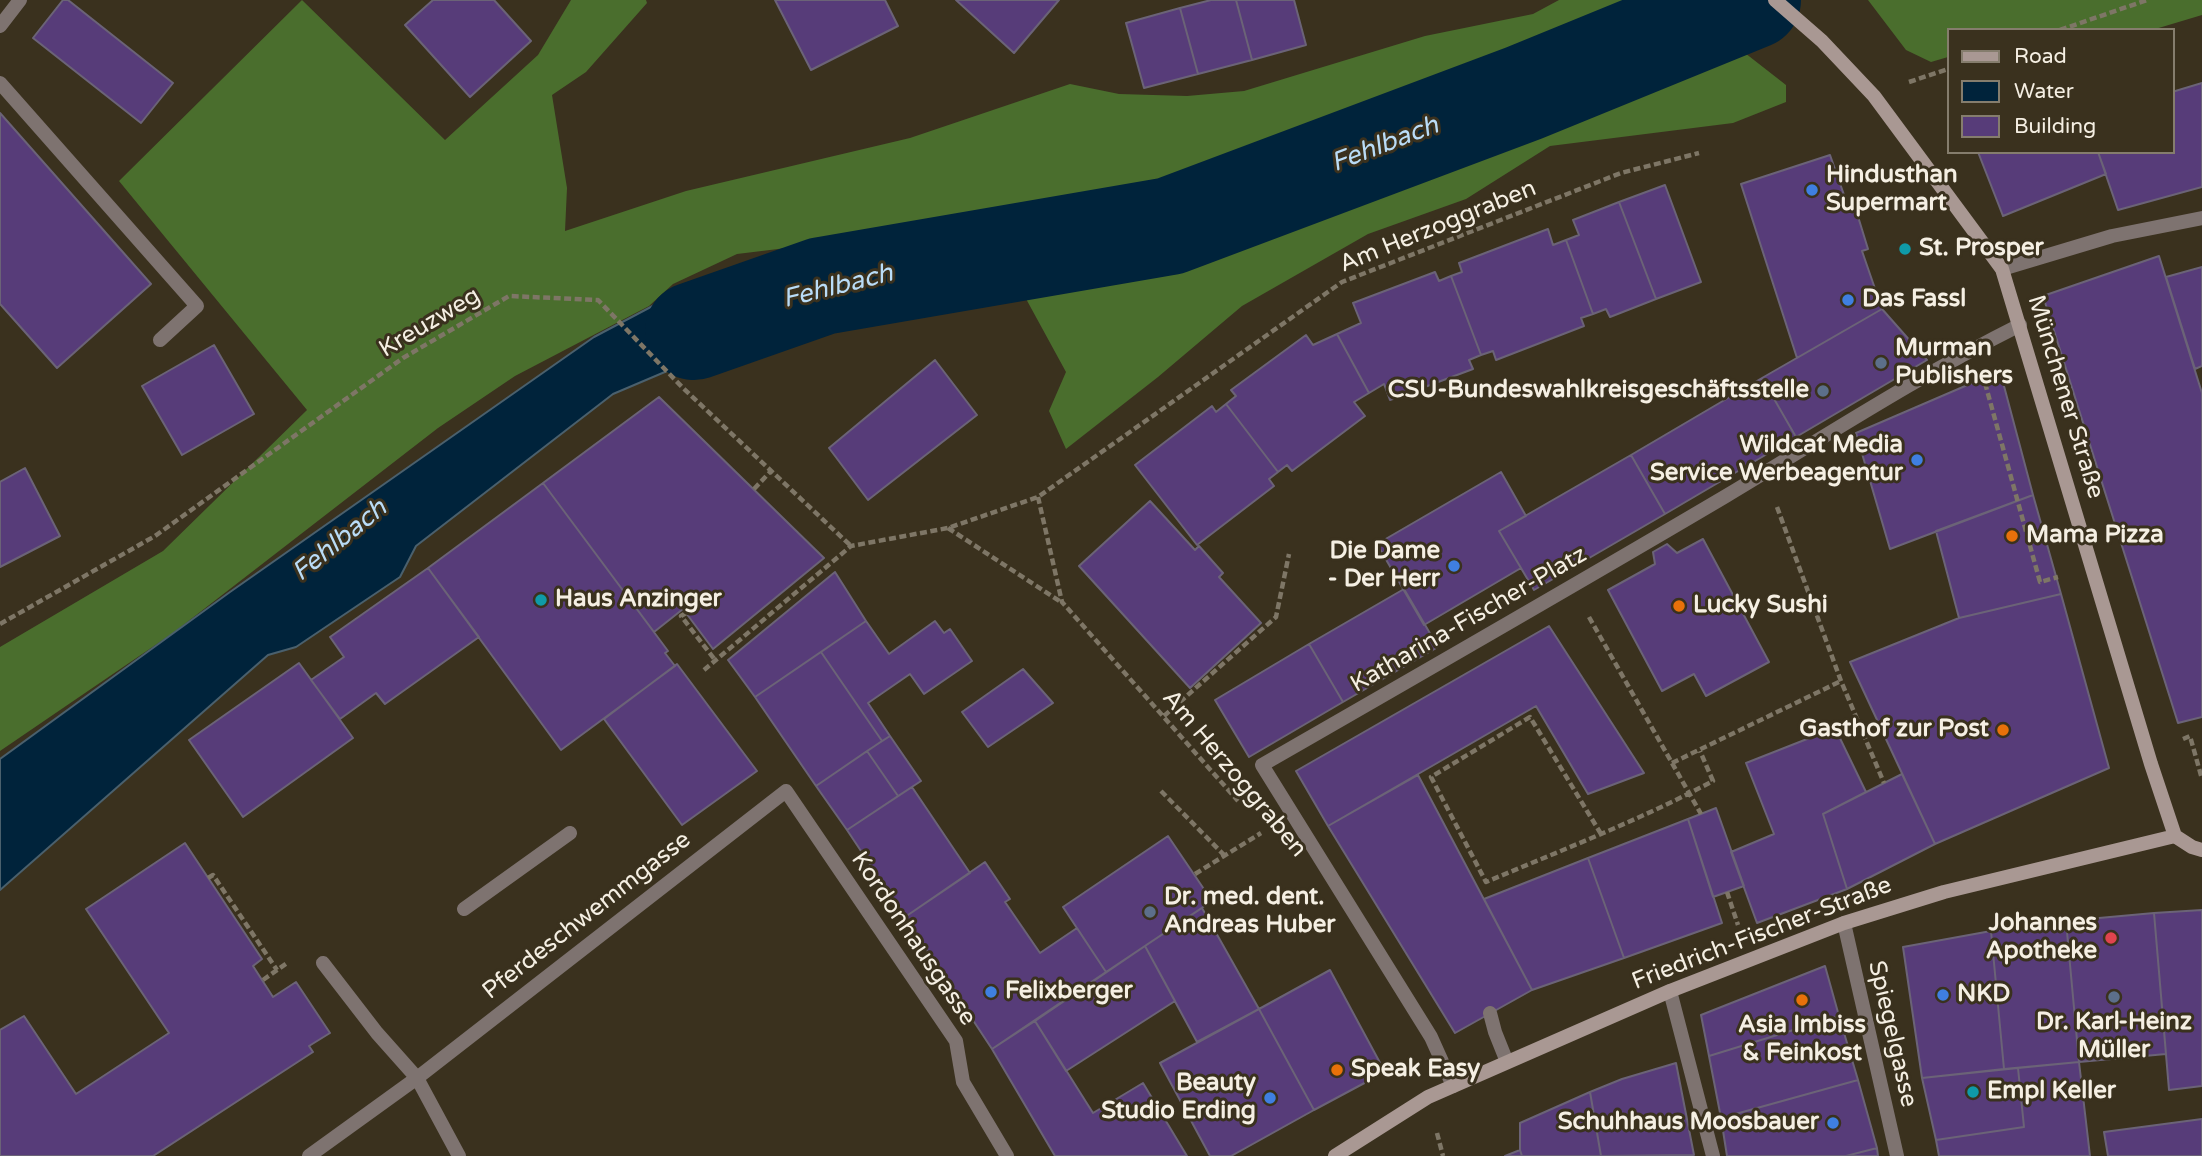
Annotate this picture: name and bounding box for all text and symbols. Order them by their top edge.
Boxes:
legend [1946,28,2174,154]
text: Road [2014,44,2067,69]
text: Water [2014,79,2074,104]
water label: Fehlbach [1327,110,1443,180]
text: Building [2014,114,2096,139]
place label: Hindusthan Supermart [1826,162,1958,218]
street label: Am Herzoggraben [1336,174,1540,280]
marker: Hindusthan Supermart [1804,182,1820,198]
place label: St. Prosper [1919,235,2044,263]
marker: St. Prosper [1897,241,1913,257]
water label: Fehlbach [780,258,896,316]
street label: Kreuzweg [374,282,486,364]
place label: Das Fassl [1862,286,1966,314]
marker: Das Fassl [1840,292,1856,308]
street label: Münchener Straße [2020,292,2110,502]
place label: Murman Publishers [1895,335,2013,391]
marker: Murman Publishers [1873,355,1889,371]
place label: CSU-Bundeswahlkreisgeschäftsstelle [1388,377,1809,405]
marker: CSU-Bundeswahlkreisgeschäftsstelle [1815,383,1831,399]
place label: Wildcat Media Service Werbeagentur [1650,432,1903,488]
marker: Wildcat Media Service Werbeagentur [1909,452,1925,468]
water label: Fehlbach [286,493,394,589]
place label: Mama Pizza [2026,522,2164,550]
marker: Mama Pizza [2004,528,2020,544]
place label: Die Dame - Der Herr [1328,538,1440,594]
street label: Katharina-Fischer-Platz [1346,541,1592,699]
marker: Die Dame - Der Herr [1446,558,1462,574]
place label: Haus Anzinger [555,586,722,614]
marker: Haus Anzinger [533,592,549,608]
place label: Lucky Sushi [1693,592,1828,620]
marker: Lucky Sushi [1671,598,1687,614]
street label: Am Herzoggraben [1156,685,1312,863]
place label: Gasthof zur Post [1799,716,1989,744]
marker: Gasthof zur Post [1995,722,2011,738]
street label: Pferdeschwemmgasse [477,826,697,1006]
street label: Kordonhausgasse [844,847,982,1031]
street label: Friedrich-Fischer-Straße [1628,871,1896,997]
place label: Dr. med. dent. Andreas Huber [1164,884,1336,940]
marker: Dr. med. dent. Andreas Huber [1142,904,1158,920]
place label: Johannes Apotheke [1986,910,2097,966]
marker: Johannes Apotheke [2103,930,2119,946]
street label: Spiegelgasse [1861,958,1923,1110]
place label: Felixberger [1005,978,1133,1006]
place label: NKD [1957,981,2010,1009]
marker: Felixberger [983,984,999,1000]
marker: NKD [1935,987,1951,1003]
marker: Dr. Karl-Heinz Müller [2106,989,2122,1005]
marker: Asia Imbiss & Feinkost [1794,992,1810,1008]
place label: Dr. Karl-Heinz Müller [2036,1009,2192,1065]
place label: Asia Imbiss & Feinkost [1738,1012,1866,1068]
place label: Speak Easy [1351,1056,1480,1084]
marker: Speak Easy [1329,1062,1345,1078]
place label: Beauty Studio Erding [1101,1070,1256,1126]
place label: Empl Keller [1987,1078,2116,1106]
marker: Empl Keller [1965,1084,1981,1100]
marker: Beauty Studio Erding [1262,1090,1278,1106]
place label: Schuhhaus Moosbauer [1558,1109,1819,1137]
marker: Schuhhaus Moosbauer [1825,1115,1841,1131]

